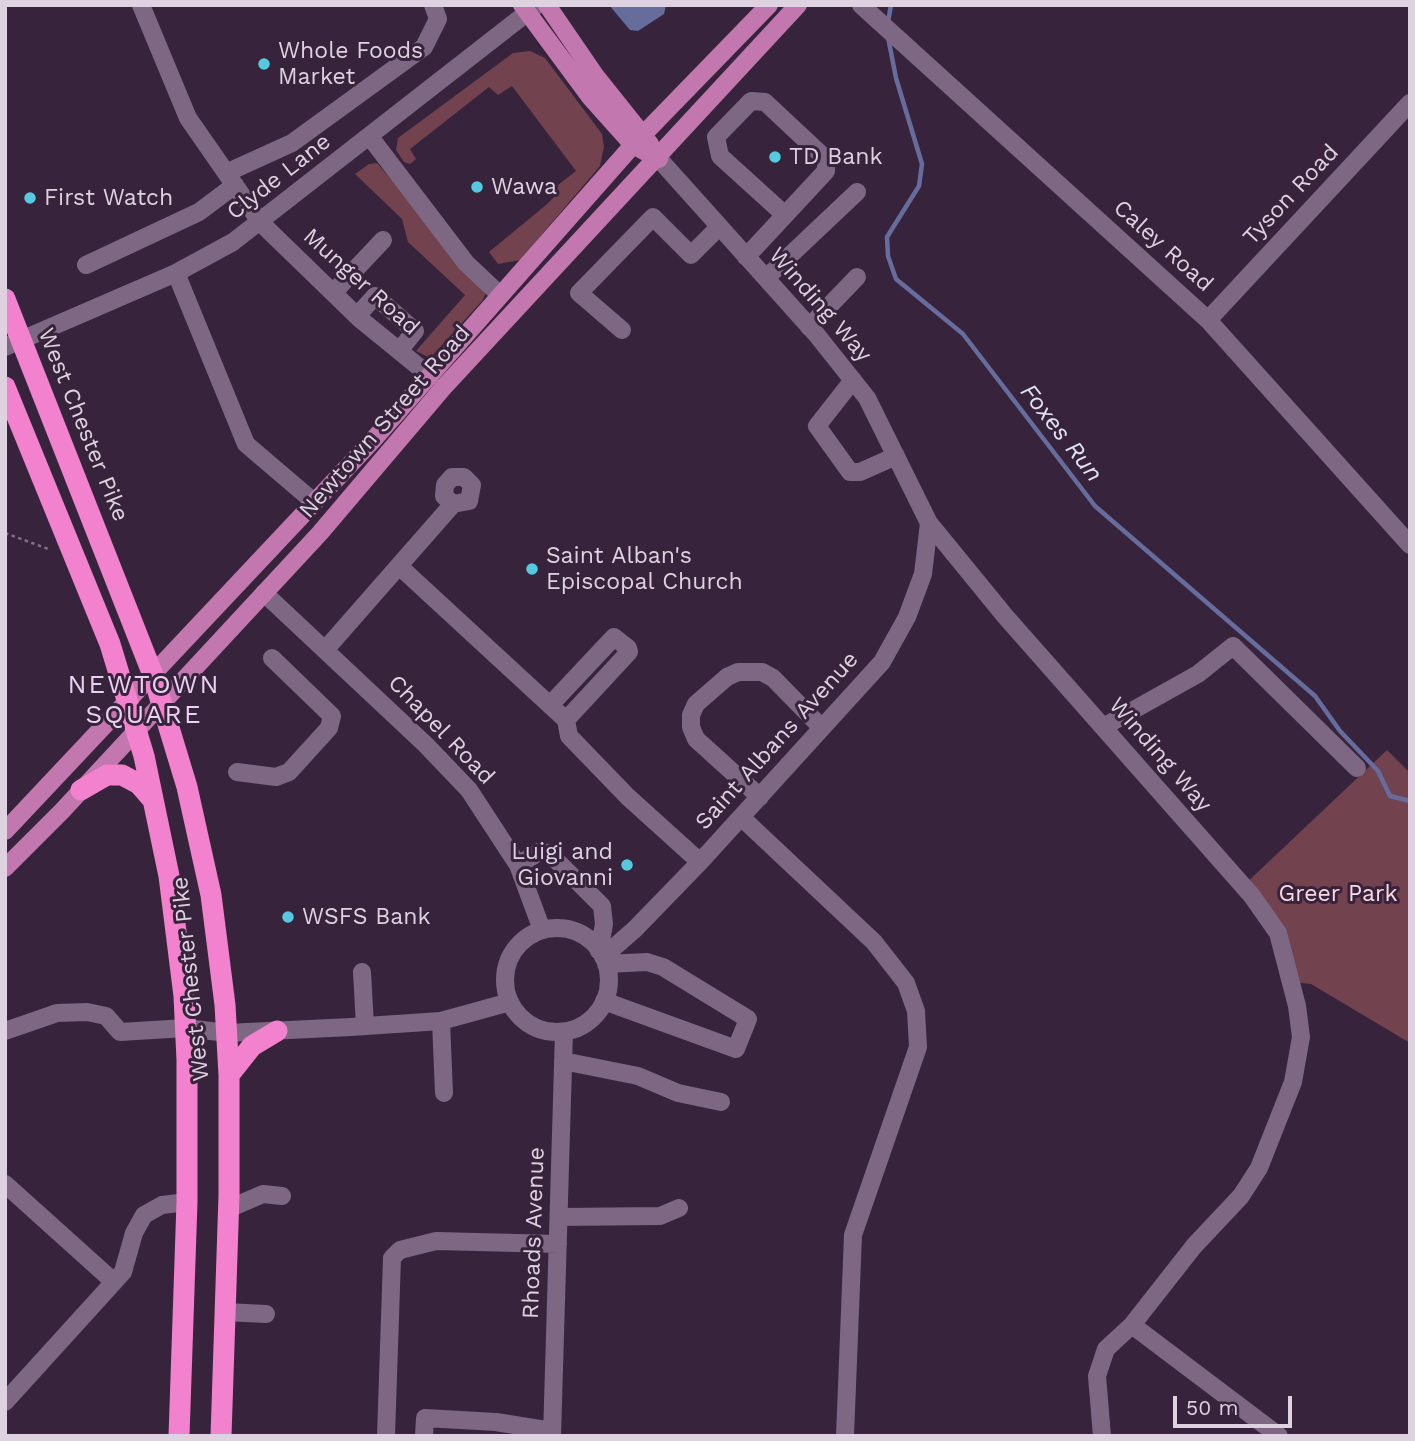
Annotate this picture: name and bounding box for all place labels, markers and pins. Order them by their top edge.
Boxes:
place label: Whole Foods Market [278,37,423,91]
marker: Whole Foods Market [256,56,272,72]
place label: TD Bank [789,143,883,171]
marker: TD Bank [767,149,783,165]
place label: Wawa [491,173,557,201]
marker: Wawa [469,179,485,195]
place label: First Watch [44,184,173,212]
marker: First Watch [22,190,38,206]
place label: Saint Alban's Episcopal Church [546,542,743,596]
marker: Saint Alban's Episcopal Church [524,561,540,577]
place label: Luigi and Giovanni [511,838,613,892]
marker: Luigi and Giovanni [619,857,635,873]
place label: WSFS Bank [302,903,431,931]
marker: WSFS Bank [280,909,296,925]

